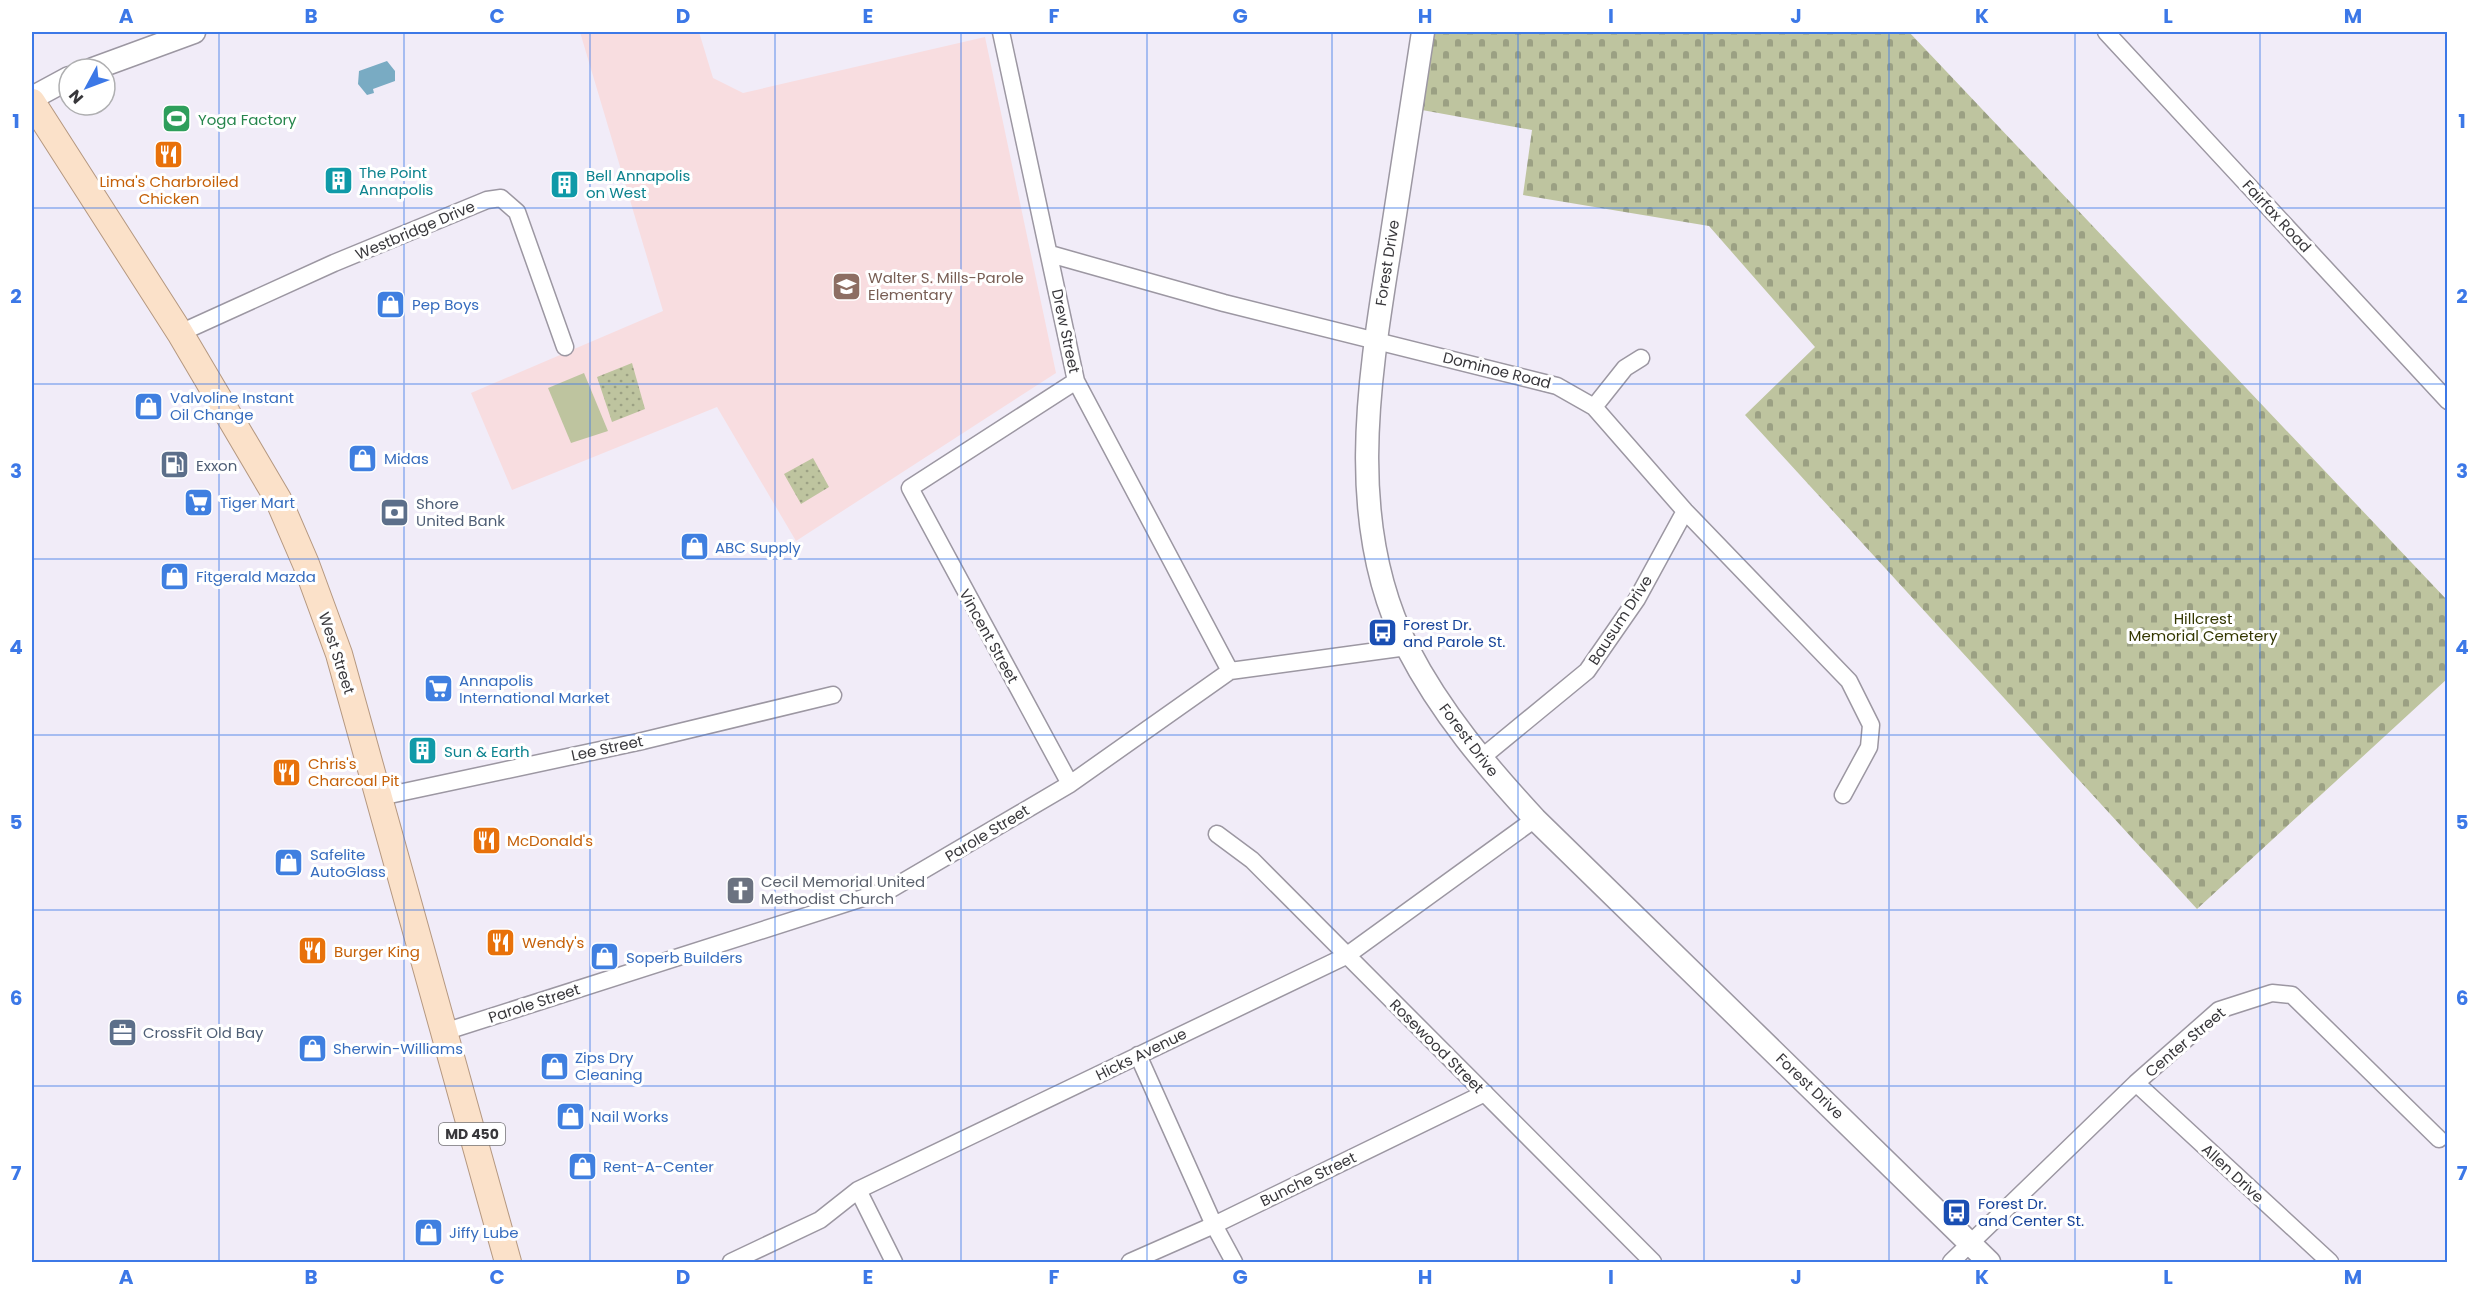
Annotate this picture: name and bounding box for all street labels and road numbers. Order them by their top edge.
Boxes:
street label: Fairfax Road [2238,175,2316,257]
street label: Westbridge Drive [352,195,478,265]
street label: Forest Drive [1370,218,1404,308]
street label: Drew Street [1047,287,1085,375]
street label: Dominoe Road [1441,346,1553,394]
street label: Bausum Drive [1583,571,1657,669]
street label: Vincent Street [954,585,1024,687]
street label: West Street [314,609,360,697]
street label: Forest Drive [1434,699,1504,781]
street label: Lee Street [569,730,645,766]
street label: Parole Street [941,800,1033,866]
street label: Parole Street [486,978,582,1028]
street label: Rosewood Street [1385,994,1489,1098]
street label: Center Street [2140,1002,2230,1082]
street label: Hicks Avenue [1092,1023,1190,1085]
street label: Forest Drive [1771,1048,1849,1124]
road number: MD 450 [439,1123,505,1145]
street label: Allen Drive [2197,1139,2269,1207]
street label: Bunche Street [1257,1147,1359,1211]

